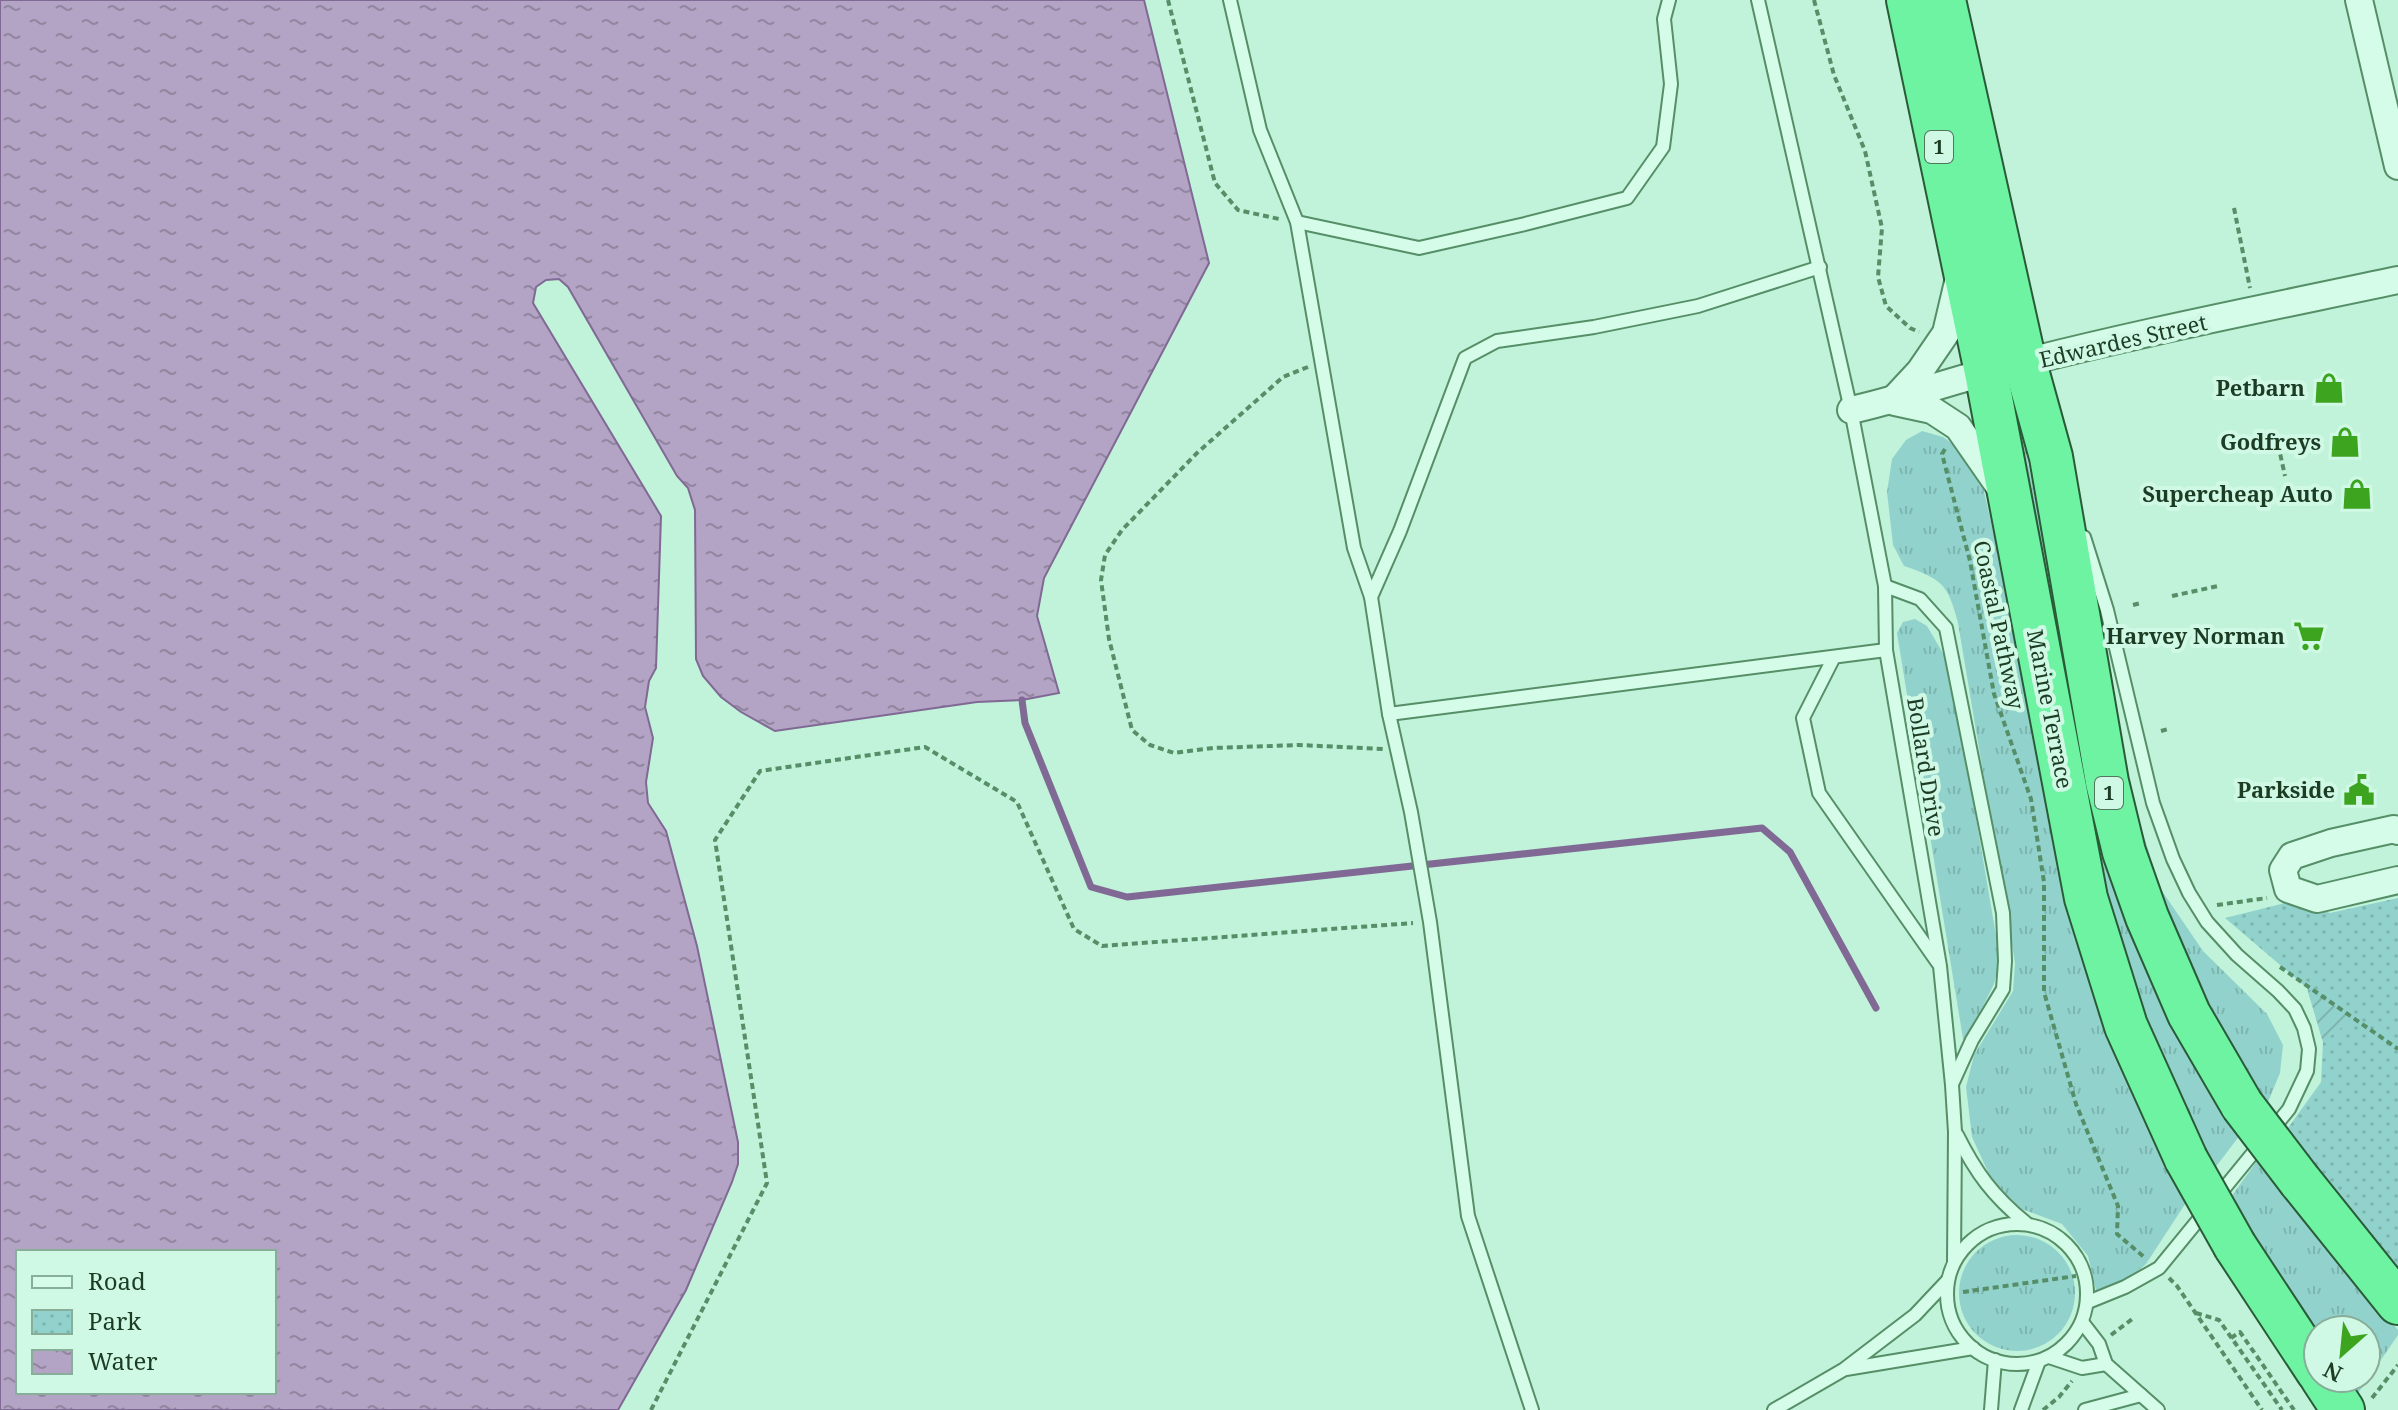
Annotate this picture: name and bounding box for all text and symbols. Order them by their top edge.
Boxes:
road number: 1 [1925,131,1953,163]
street label: Edwardes Street [2036,306,2210,374]
shop icon: Petbarn [2312,371,2346,405]
place label: Petbarn [2216,372,2305,402]
shop icon: Godfreys [2328,425,2362,459]
place label: Godfreys [2220,426,2321,456]
shop icon: Supercheap Auto [2340,477,2374,511]
place label: Supercheap Auto [2142,478,2333,508]
street label: Coastal Pathway [1967,538,2033,713]
supermarket icon: Harvey Norman [2292,619,2326,653]
place label: Harvey Norman [2106,620,2285,650]
street label: Marine Terrace [2021,627,2081,791]
street label: Bollard Drive [1901,695,1953,839]
public building icon: Parkside [2342,773,2376,807]
place label: Parkside [2237,774,2335,804]
road number: 1 [2095,777,2123,809]
legend [16,1250,276,1394]
text: Road [88,1264,146,1297]
text: Park [88,1304,142,1337]
north arrow [2302,1314,2382,1394]
text: Water [88,1344,158,1377]
text: N [2318,1355,2347,1390]

